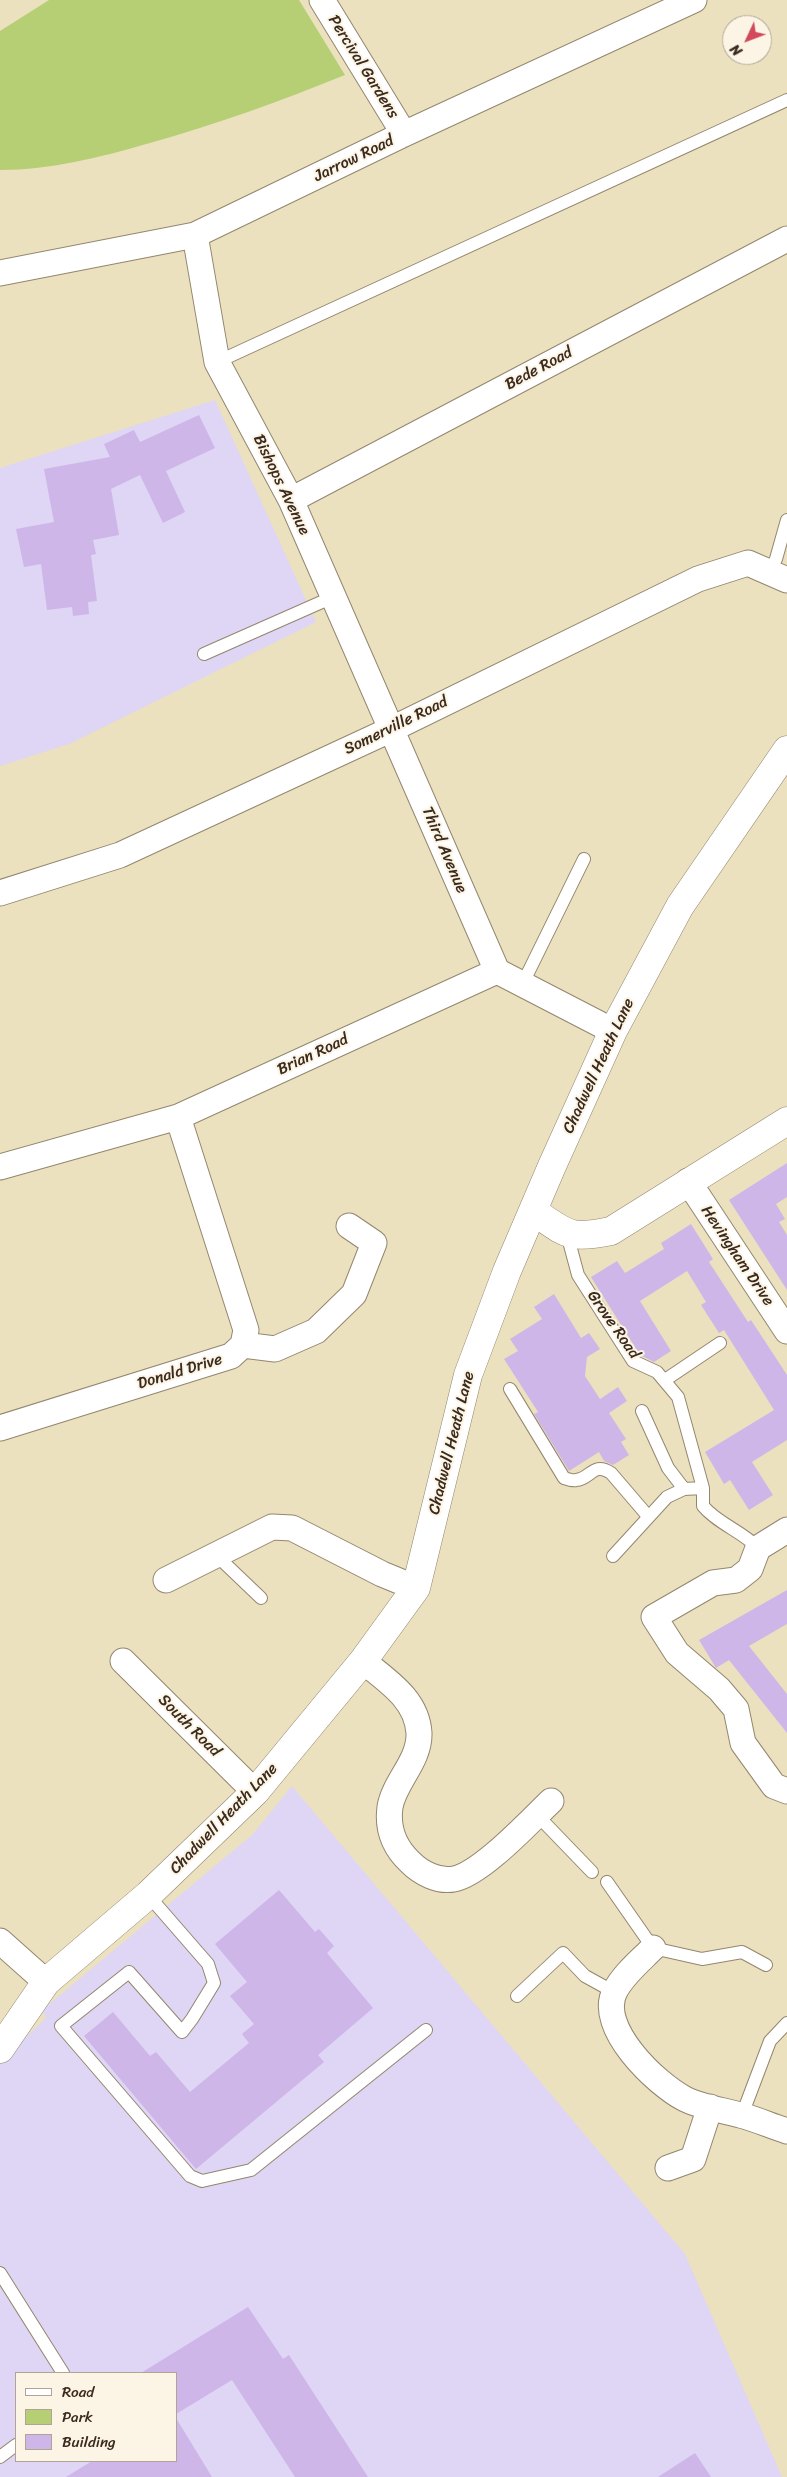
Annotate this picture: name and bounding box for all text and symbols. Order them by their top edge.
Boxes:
street label: Percival Gardens [324,12,402,122]
north arrow [722,15,772,65]
text: N [724,38,749,62]
street label: Jarrow Road [311,131,397,187]
street label: Bede Road [502,343,576,395]
street label: Bishops Avenue [248,432,314,538]
street label: Somerville Road [341,693,451,759]
street label: Third Avenue [417,804,471,896]
street label: Chadwell Heath Lane [559,995,639,1137]
street label: Brian Road [274,1030,352,1080]
street label: Hevingham Drive [696,1202,778,1310]
street label: Grove Road [583,1287,643,1363]
street label: Donald Drive [135,1350,225,1394]
street label: Chadwell Heath Lane [425,1369,479,1517]
street label: South Road [154,1691,224,1761]
street label: Chadwell Heath Lane [166,1760,282,1878]
legend [15,2372,178,2462]
text: Road [62,2379,94,2405]
text: Park [62,2404,93,2430]
text: Building [62,2429,116,2455]

